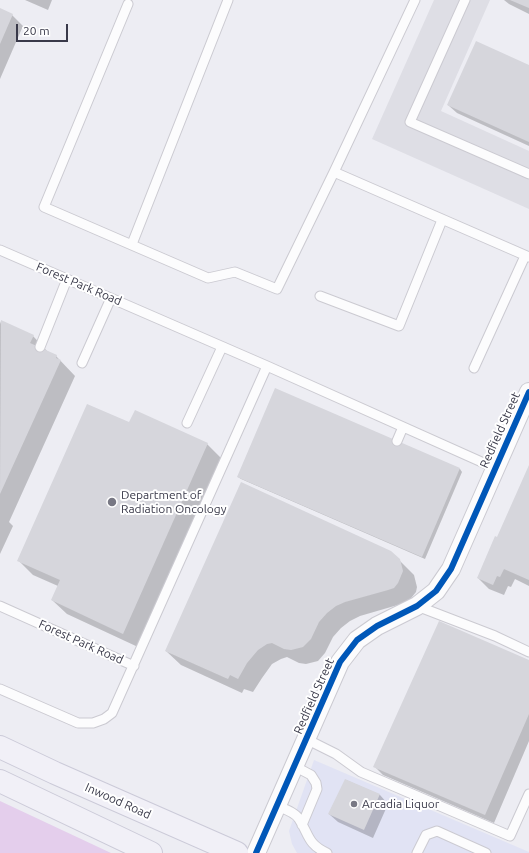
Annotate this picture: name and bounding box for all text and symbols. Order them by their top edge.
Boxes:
scale bar [18,16,70,42]
text: 20 m [23,24,50,37]
street label: Forest Park Road [34,260,124,308]
street label: Redfield Street [477,390,523,470]
place label: Department of Radiation Oncology [121,488,227,516]
marker: Department of Radiation Oncology [106,496,118,508]
street label: Forest Park Road [36,617,126,667]
street label: Redfield Street [291,656,337,736]
street label: Inwood Road [83,780,153,822]
place label: Arcadia Liquor [362,797,439,811]
marker: Arcadia Liquor [349,799,359,809]

